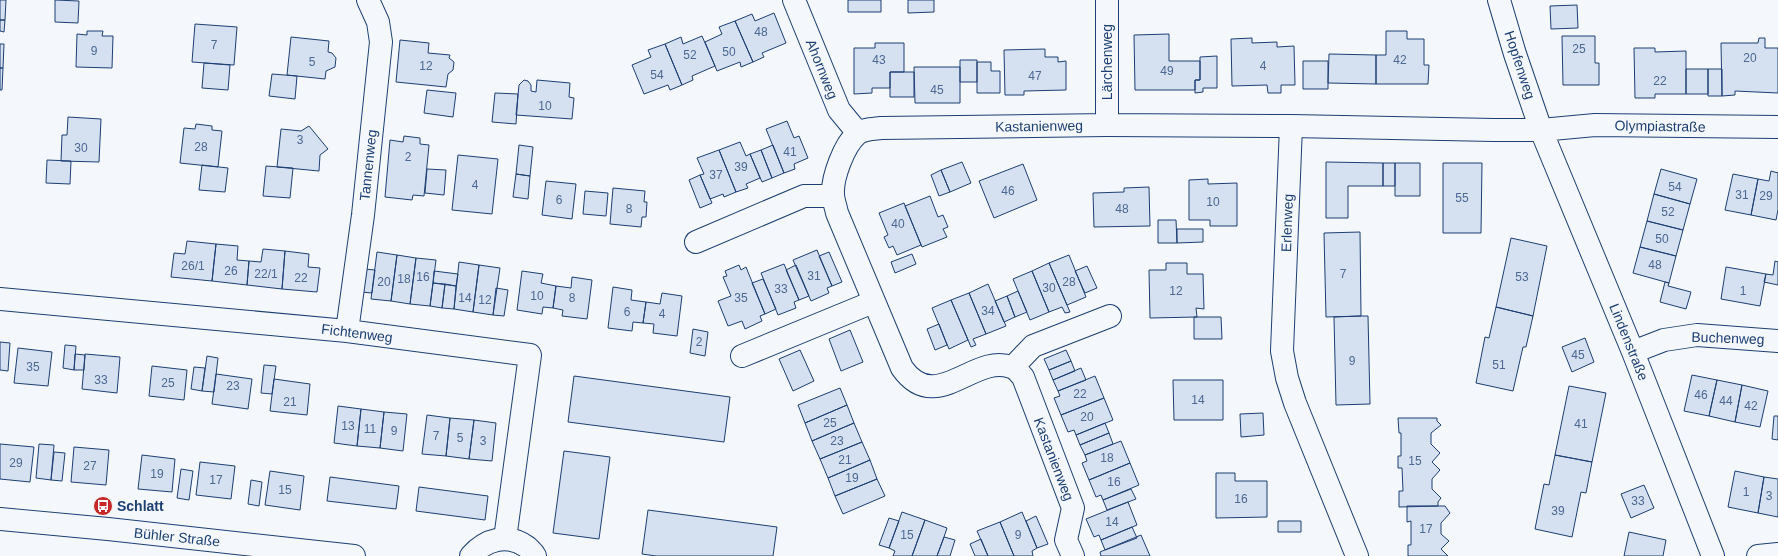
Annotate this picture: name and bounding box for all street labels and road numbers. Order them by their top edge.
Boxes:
street label: Lärchenweg [1099,24,1115,100]
street label: Hopfenweg [1501,29,1539,101]
street label: Ahornweg [803,37,841,101]
street label: Kastanienweg [995,117,1083,135]
street label: Olympiastraße [1614,117,1706,135]
street label: Tannenweg [356,129,380,201]
street label: Erlenweg [1278,194,1296,252]
street label: Lindenstraße [1606,301,1652,383]
street label: Fichtenweg [320,321,394,345]
street label: Buchenweg [1691,329,1765,347]
street label: Kastanienweg [1031,415,1077,503]
street label: Bühler Straße [133,525,221,549]

